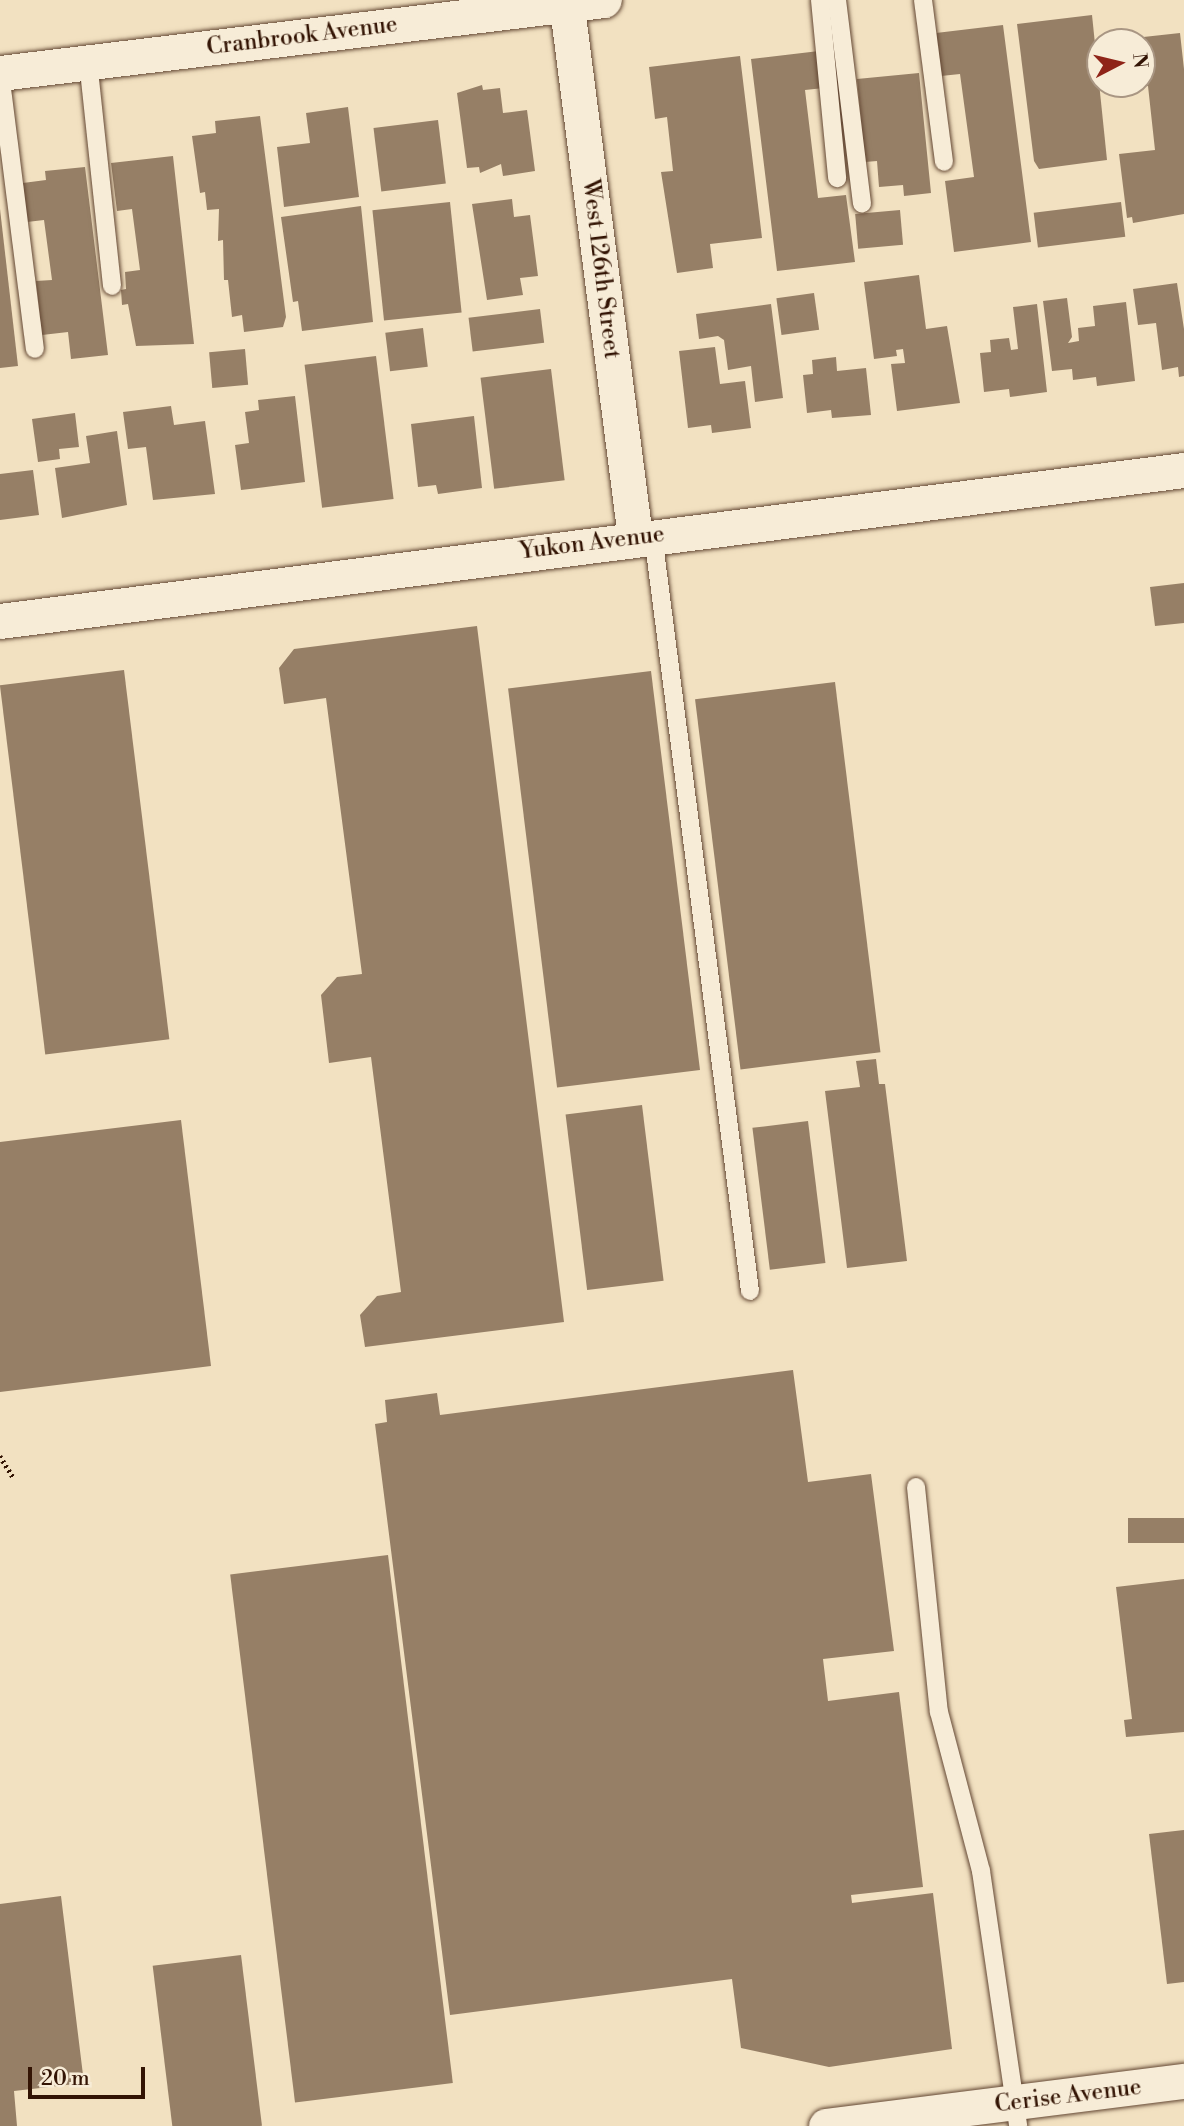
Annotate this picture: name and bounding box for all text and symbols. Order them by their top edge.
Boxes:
street label: Cranbrook Avenue [205,11,399,61]
north arrow [1086,28,1156,98]
text: N [1127,52,1153,70]
street label: West 126th Street [576,178,626,360]
street label: Yukon Avenue [518,520,666,566]
scale bar [32,2052,149,2096]
text: 20 m [41,2066,90,2092]
street label: Cerise Avenue [993,2073,1143,2119]

